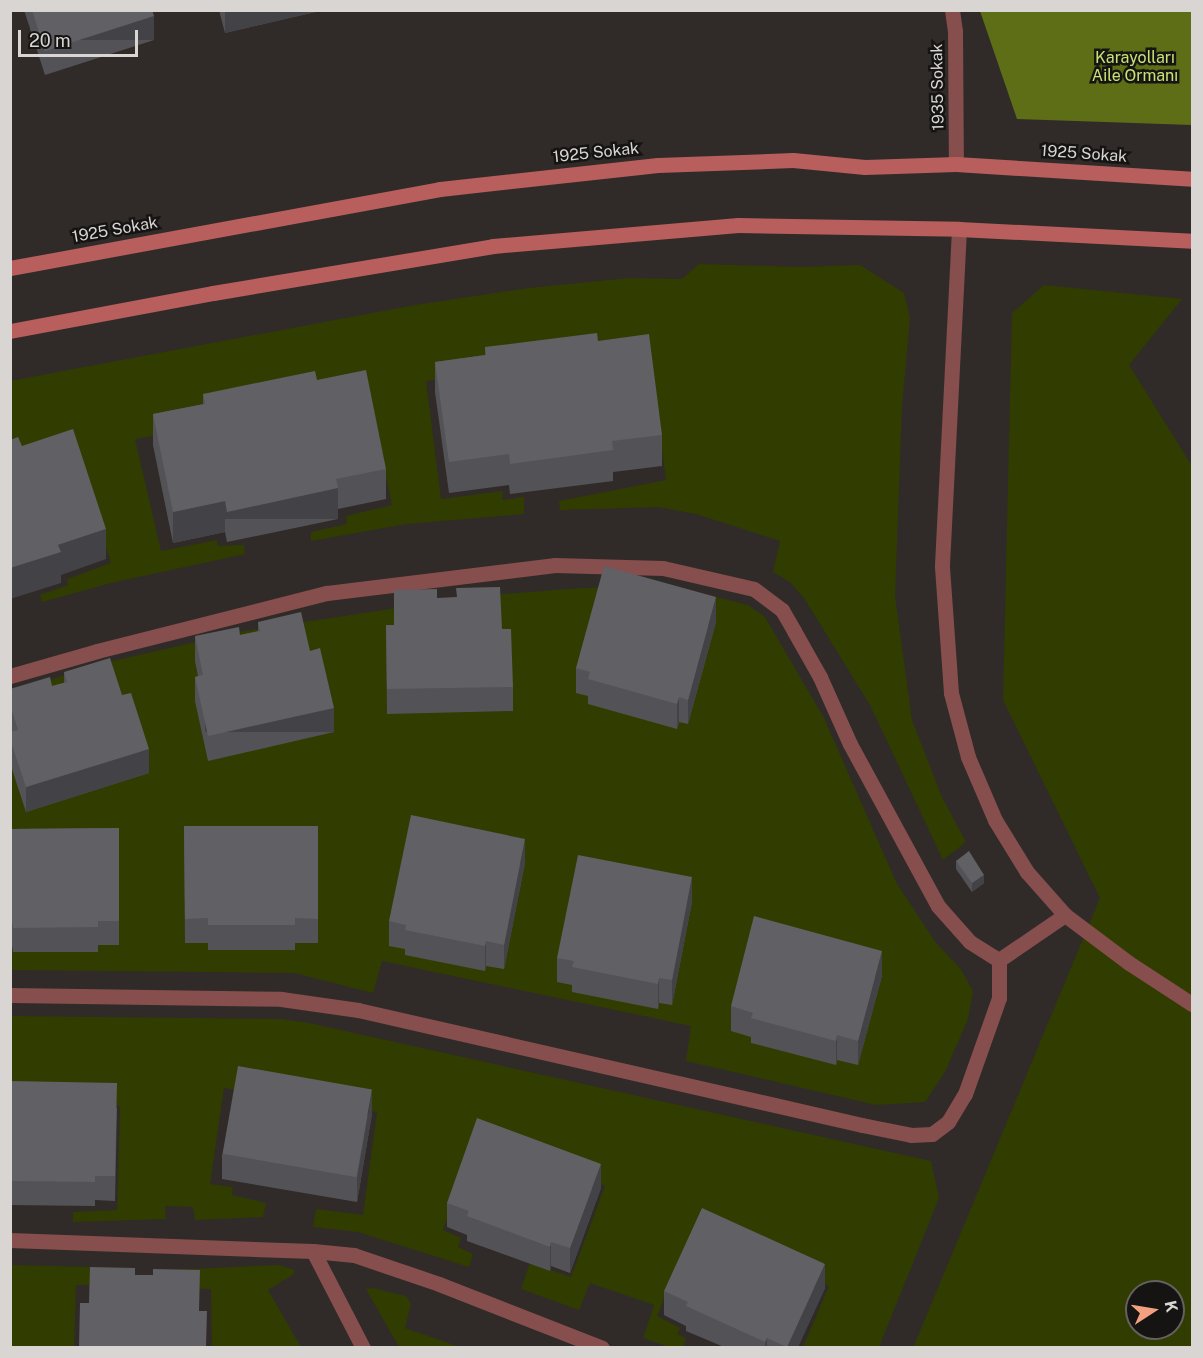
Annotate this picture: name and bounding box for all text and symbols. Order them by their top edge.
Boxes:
scale bar [21,18,141,56]
text: 20 m [29,30,71,51]
street label: 1935 Sokak [928,43,948,131]
park label: Karayolları Aile Ormanı [1092,48,1178,86]
street label: 1925 Sokak [552,139,640,167]
street label: 1925 Sokak [1040,141,1128,167]
street label: 1925 Sokak [71,213,159,247]
north arrow [1125,1280,1185,1340]
text: K [1161,1299,1182,1314]

